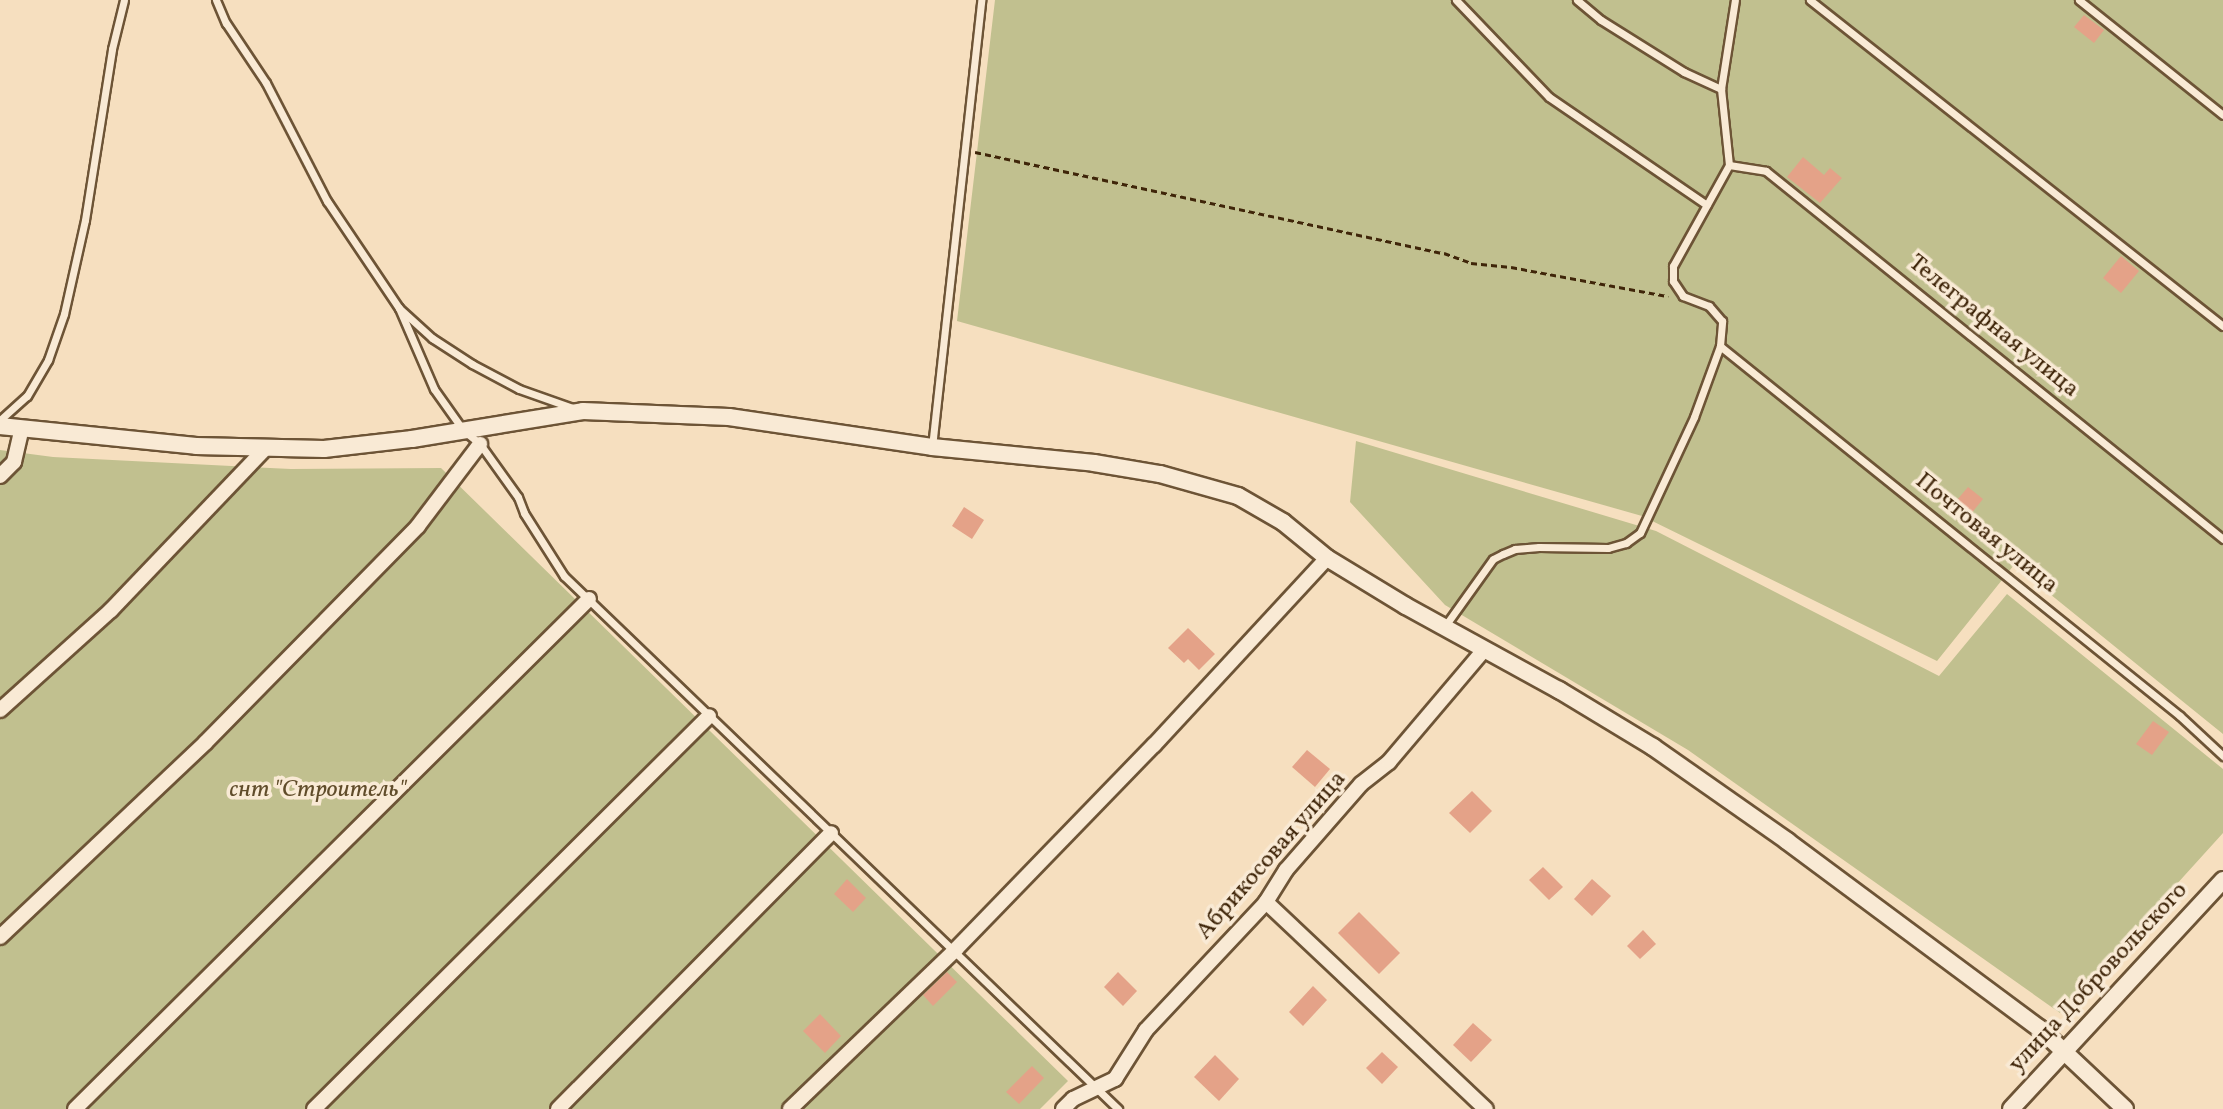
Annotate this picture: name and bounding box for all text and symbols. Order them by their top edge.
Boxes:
street label: Телеграфная улица [1902,249,2084,405]
street label: Почтовая улица [1908,467,2064,601]
street label: Абрикосовая улица [1191,765,1353,947]
park label: снт "Строитель" [230,777,406,805]
street label: улица Добровольского [2003,877,2195,1079]

